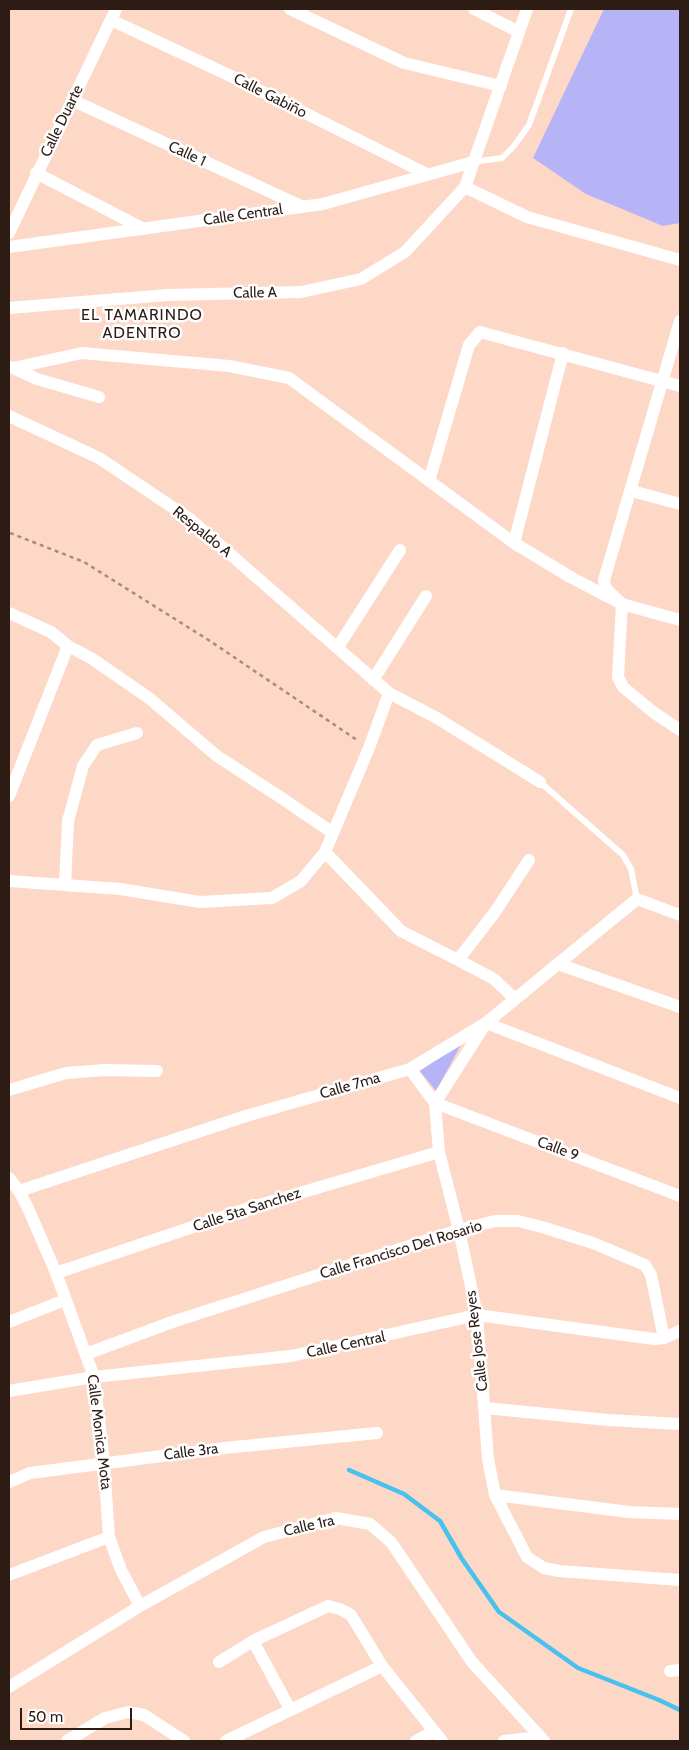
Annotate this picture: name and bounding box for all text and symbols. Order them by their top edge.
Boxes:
street label: Calle Gabiño [230,70,310,122]
street label: Calle Duarte [37,82,87,160]
street label: Calle 1 [165,138,209,170]
street label: Calle Central [202,201,284,229]
street label: Calle A [233,284,277,302]
district label: EL TAMARINDO ADENTRO [80,305,204,343]
street label: Respaldo A [169,503,235,561]
street label: Calle 7ma [318,1069,382,1103]
street label: Calle 9 [535,1133,581,1165]
street label: Calle 5ta Sanchez [191,1184,303,1236]
street label: Calle Francisco Del Rosario [318,1217,484,1283]
street label: Calle Jose Reyes [462,1290,492,1392]
street label: Calle Central [305,1328,387,1362]
street label: Calle Monica Mota [83,1373,115,1491]
street label: Calle 3ra [163,1440,219,1464]
street label: Calle 1ra [282,1511,336,1541]
scale bar [22,1698,135,1730]
text: 50 m [28,1708,63,1726]

